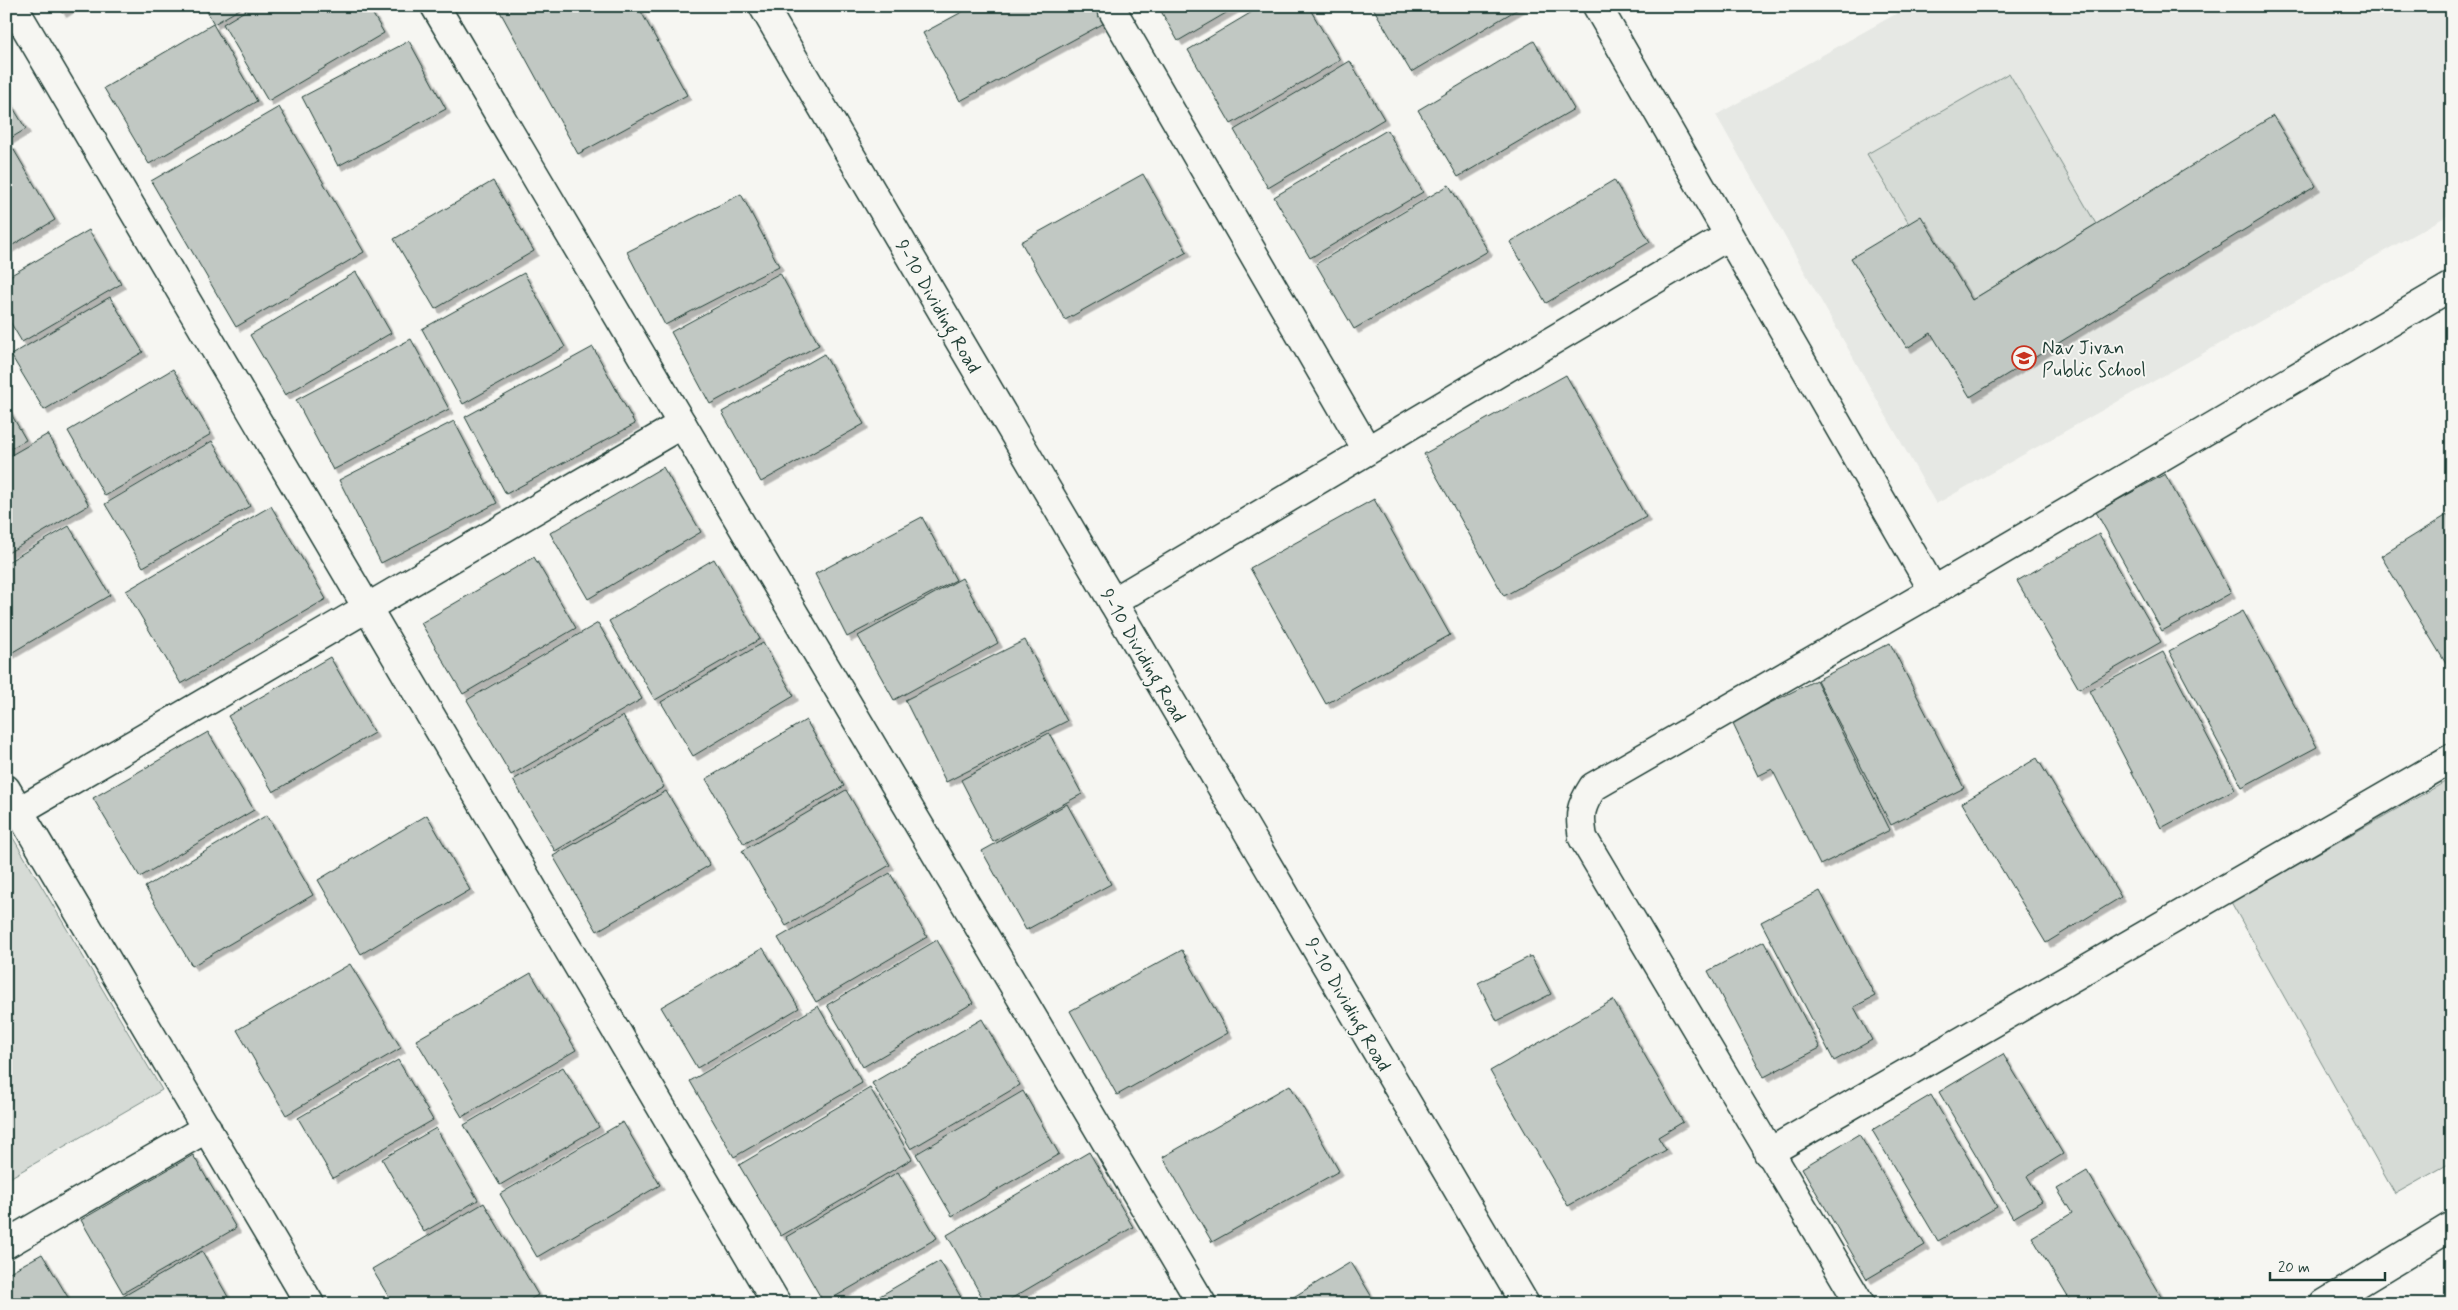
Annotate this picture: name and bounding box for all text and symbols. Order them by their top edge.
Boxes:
street label: 9-10 Dividing Road [887,235,986,380]
place label: Nav Jivan Public School [2042,336,2146,383]
school or university icon: Nav Jivan Public School [2011,345,2037,371]
street label: 9-10 Dividing Road [1092,584,1191,729]
street label: 9-10 Dividing Road [1297,933,1396,1078]
scale bar [2270,1250,2386,1282]
text: 20 m [2278,1258,2310,1278]

